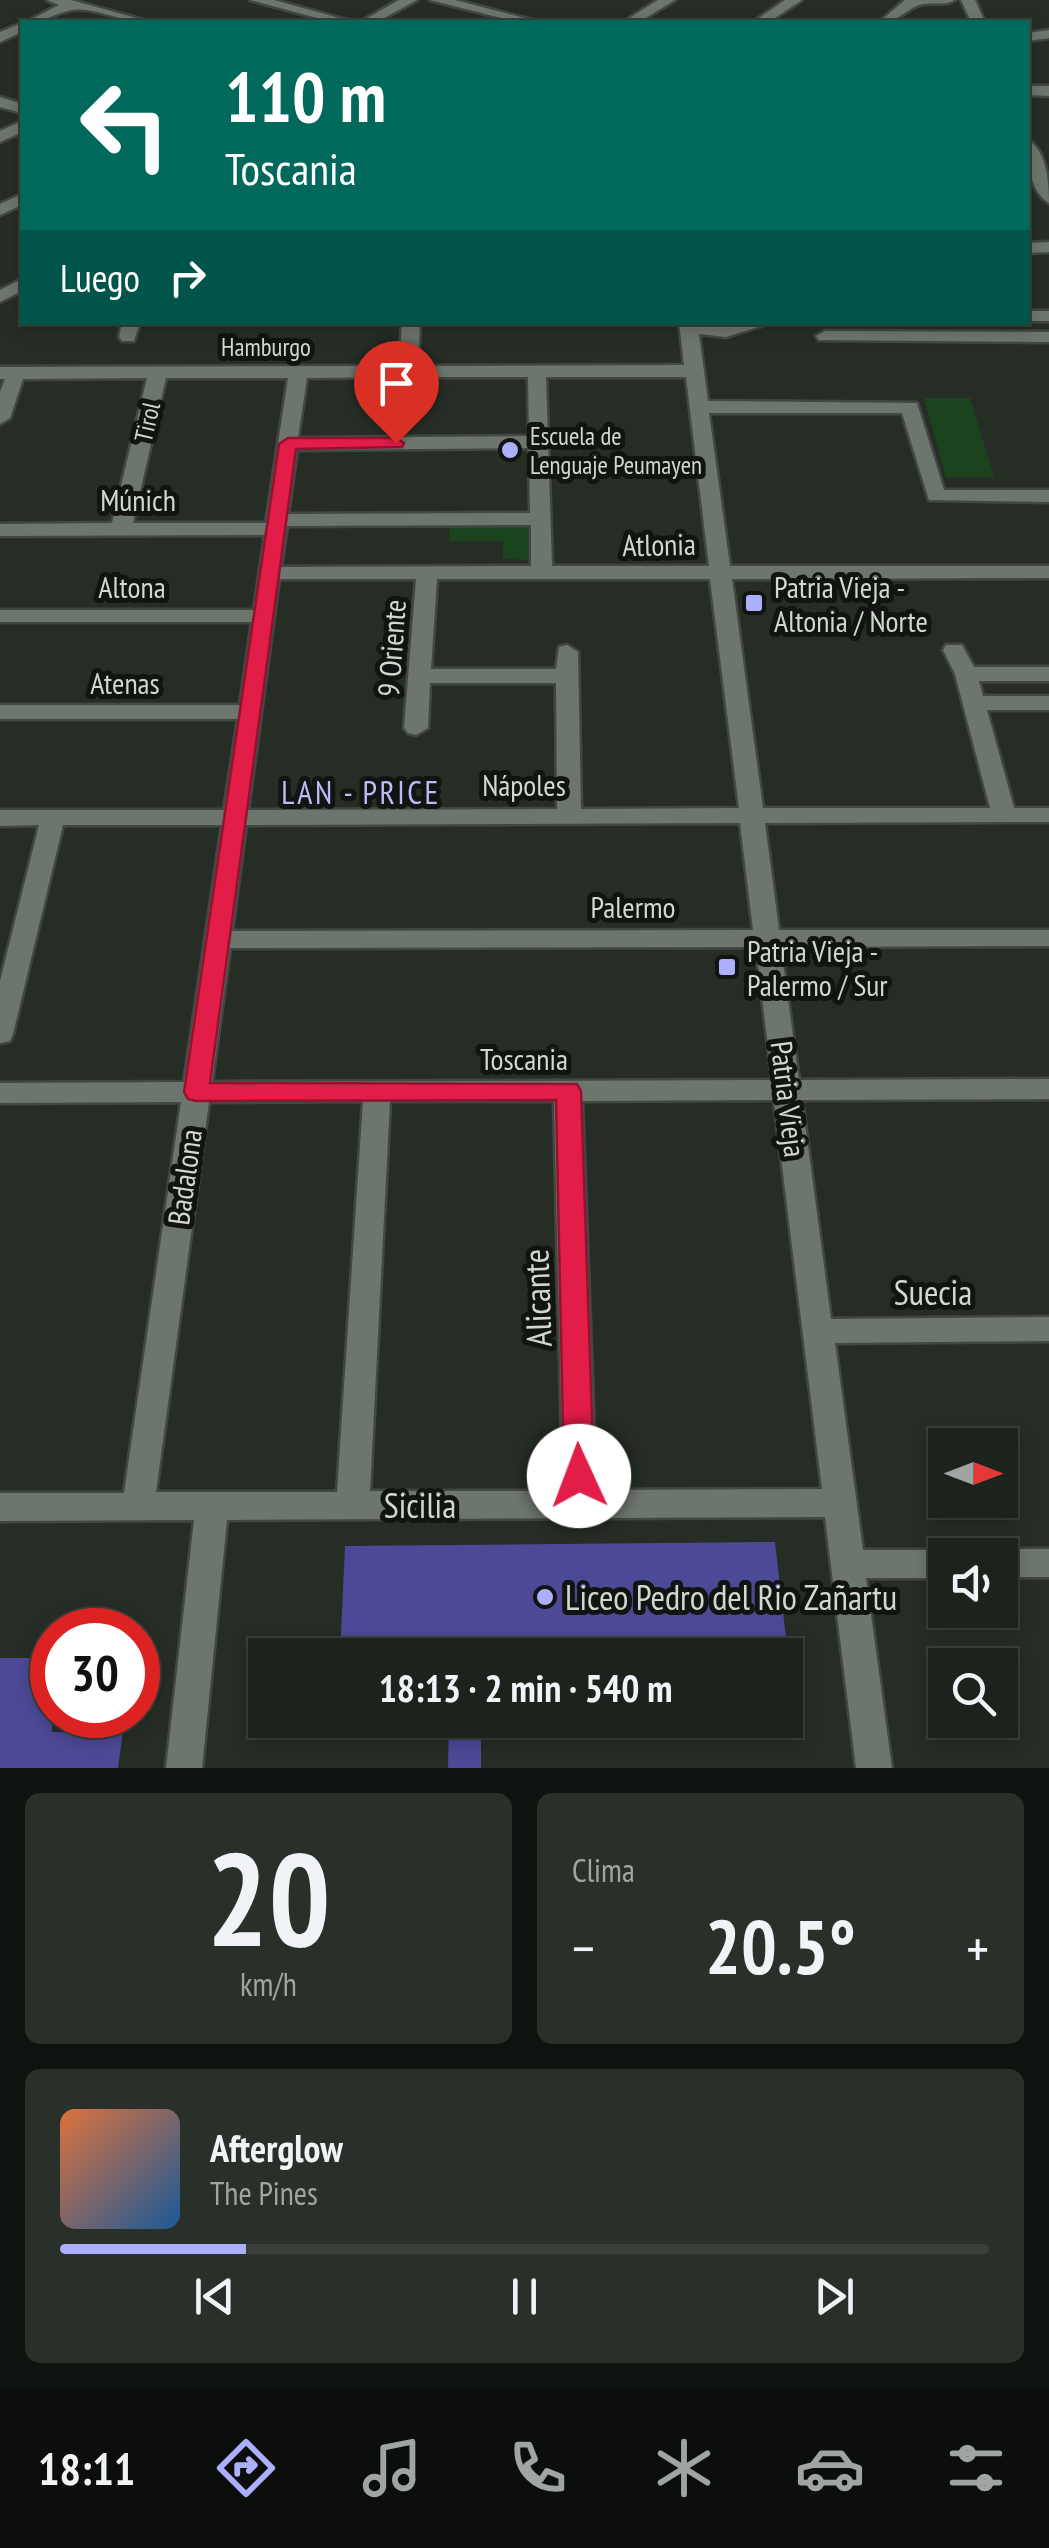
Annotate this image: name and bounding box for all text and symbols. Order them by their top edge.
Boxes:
text: 110 m [225,51,386,141]
icon: left [60,60,190,190]
text: Toscania [225,139,357,197]
icon: right [160,250,215,305]
text: Luego [60,253,140,302]
street label: Hamburgo [221,331,311,363]
pin [354,341,439,444]
icon: arrive [369,356,424,411]
street label: Tirol [127,399,167,445]
place label: Escuela de Lenguaje Peumayen [530,420,702,481]
marker: Escuela de Lenguaje Peumayen [499,439,521,461]
street label: Múnich [100,480,176,519]
street label: Atlonia [622,524,696,564]
street label: Altona [98,567,166,606]
place label: Patria Vieja - Altonia / Norte [774,567,928,640]
marker: Patria Vieja - Altonia / Norte [743,592,765,614]
street label: 9 Oriente [368,598,414,698]
street label: Atenas [90,663,160,702]
street label: Nápoles [482,765,566,804]
district label: LAN - PRICE [281,771,441,813]
street label: Palermo [591,887,675,926]
place label: Patria Vieja - Palermo / Sur [747,931,888,1004]
marker: Patria Vieja - Palermo / Sur [716,956,738,978]
street label: Toscania [480,1039,568,1078]
street label: Patria Vieja [763,1039,815,1159]
street label: Badalona [158,1127,210,1227]
street label: Alicante [512,1248,562,1348]
street label: Suecia [894,1269,972,1315]
position arrow [527,1424,631,1528]
north arrow [928,1428,1018,1518]
map controls [928,1428,1018,1738]
street label: Sicilia [384,1482,456,1528]
button: sound [928,1538,1018,1628]
place label: Liceo Pedro del Rio Zañartu [565,1574,897,1620]
marker: Liceo Pedro del Rio Zañartu [534,1586,556,1608]
speed limit sign: 30 [30,1608,160,1738]
button: search [928,1648,1018,1738]
text: 18:13 · 2 min · 540 m [379,1663,672,1712]
text: 20 [206,1814,331,1982]
text: Clima [572,1849,635,1891]
text: 20.5° [705,1898,856,1995]
text: − [572,1912,595,1983]
text: + [966,1912,989,1983]
text: km/h [240,1963,297,2005]
text: Afterglow [210,2123,343,2172]
text: The Pines [210,2172,318,2214]
icon: previous [187,2269,242,2324]
icon: pause [497,2269,552,2324]
icon: next [807,2269,862,2324]
icon: directions [211,2433,281,2503]
icon: music [357,2433,427,2503]
icon: phone [503,2433,573,2503]
icon: climate [649,2433,719,2503]
icon: car [795,2433,865,2503]
icon: filters [941,2433,1011,2503]
text: 18:11 [38,2439,135,2497]

